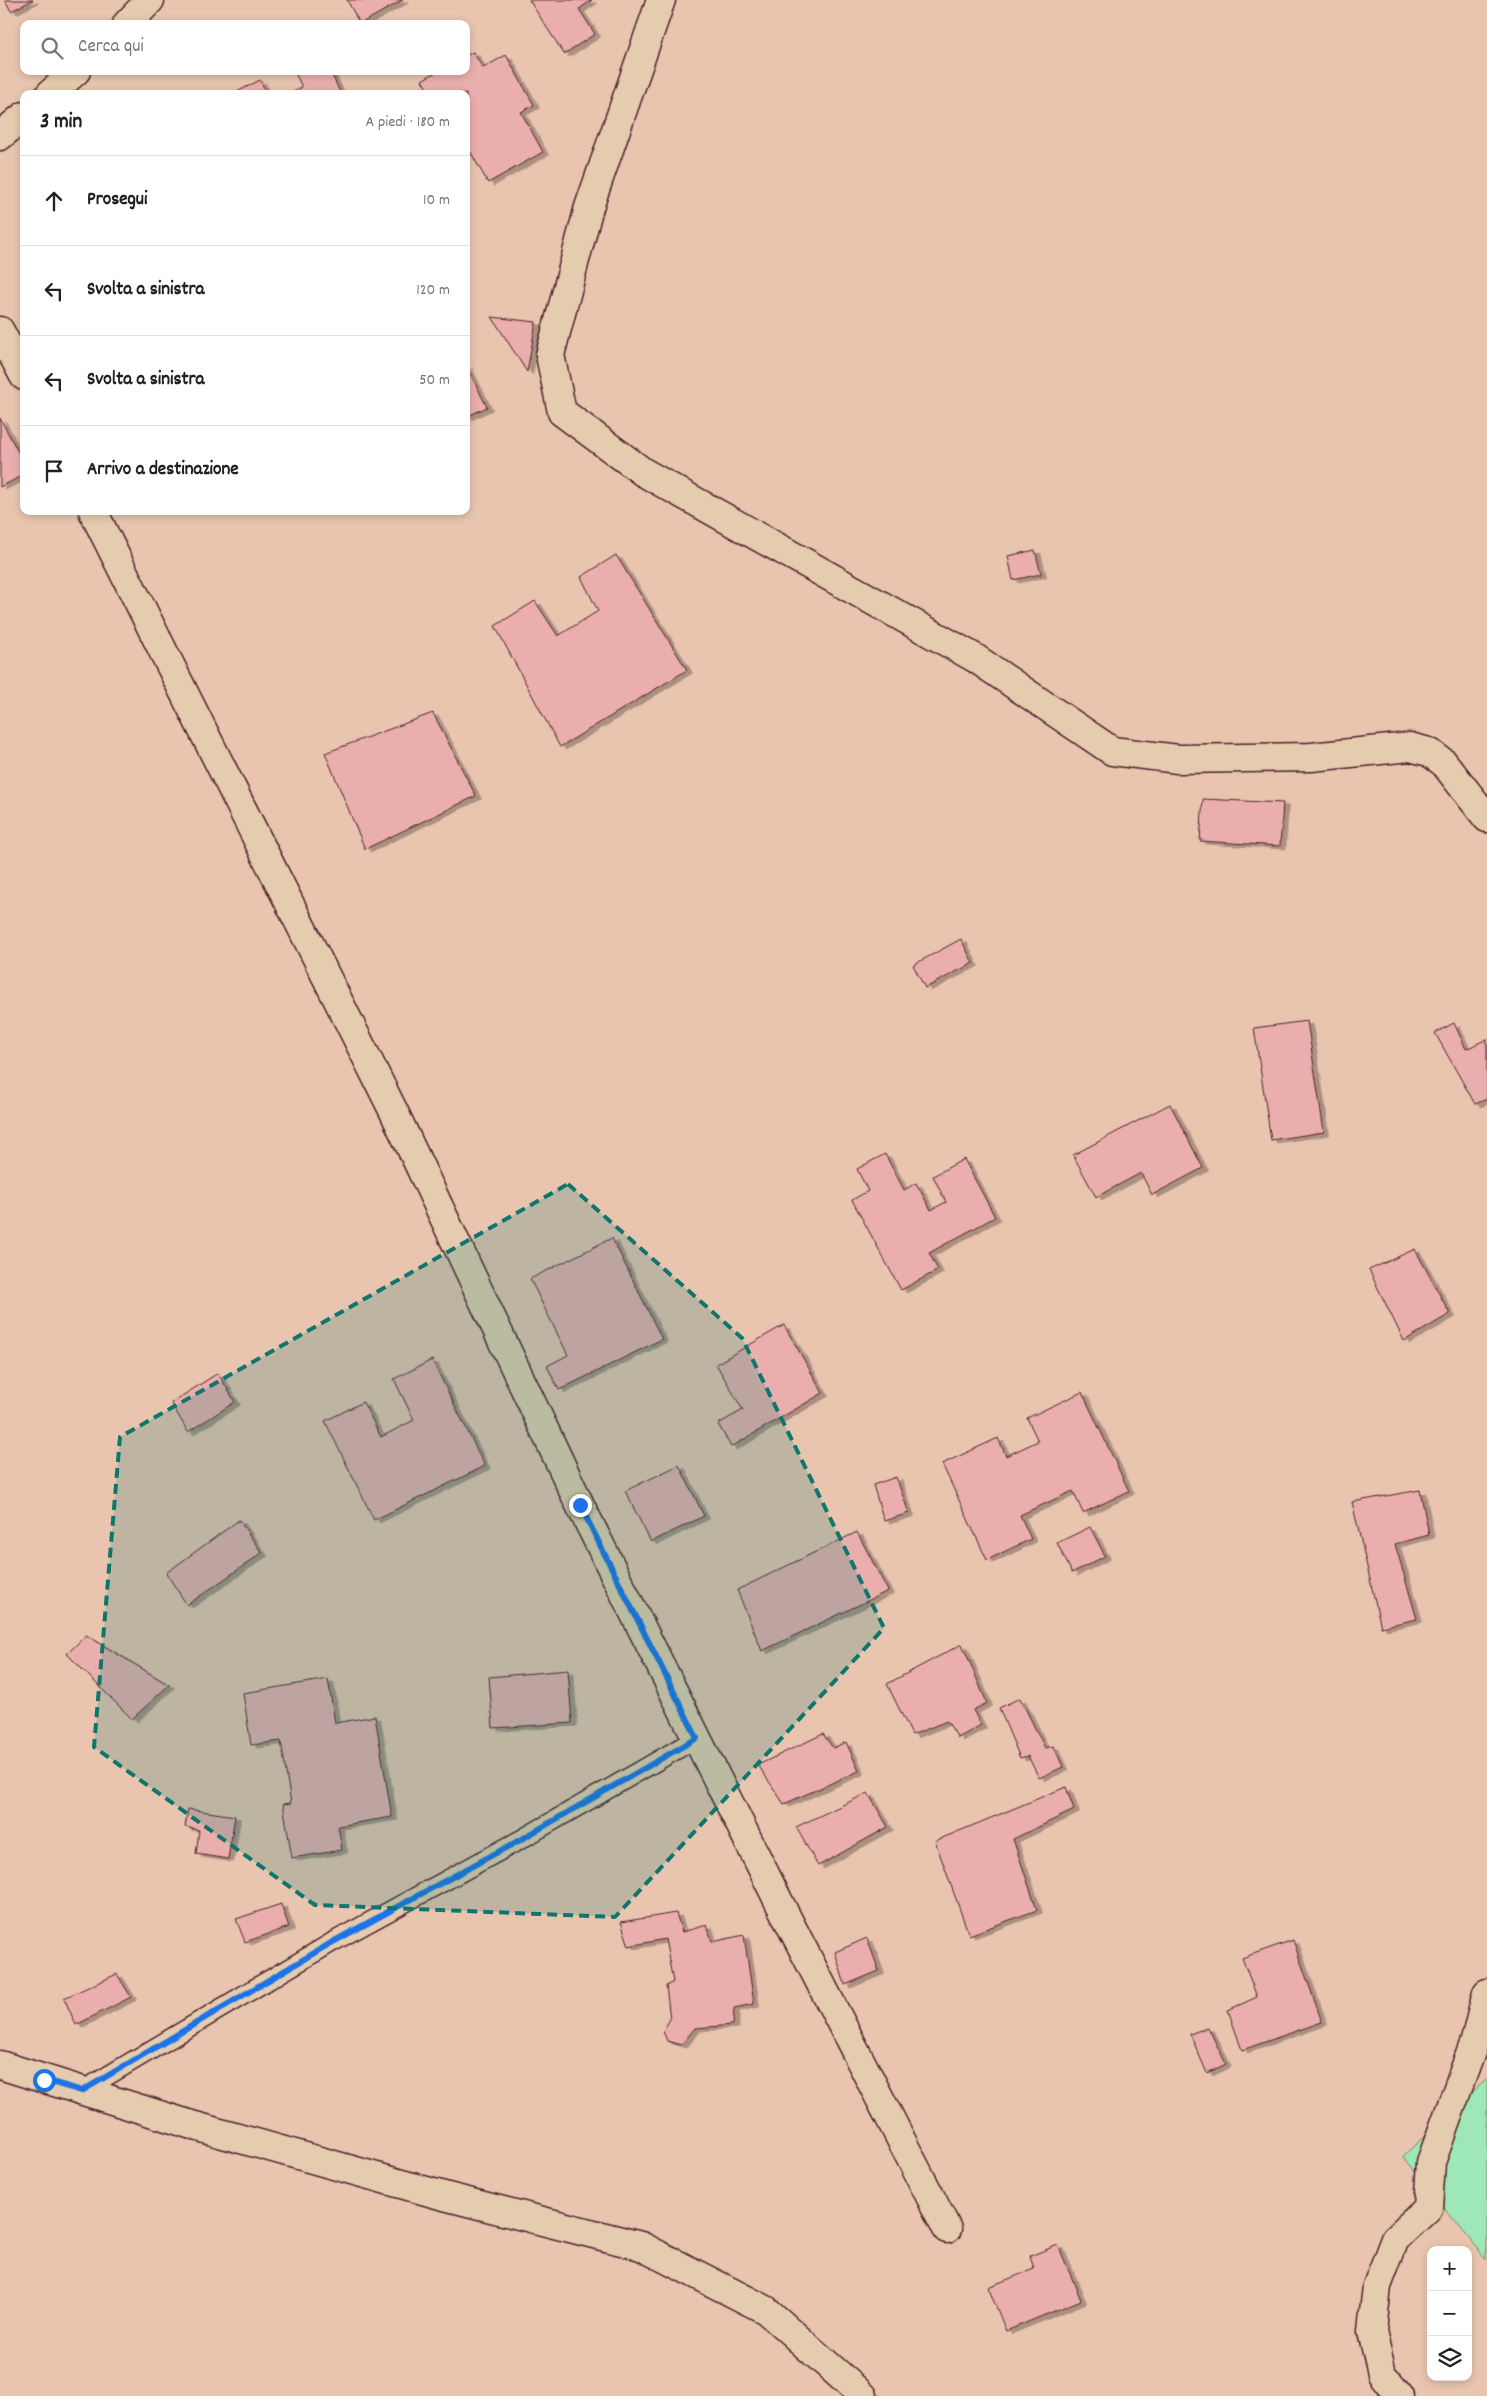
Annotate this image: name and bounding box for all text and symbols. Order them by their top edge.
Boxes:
search box [20,20,470,75]
icon: search [38,34,66,62]
text: Cerca qui [78,34,144,61]
text: 3 min [40,108,82,138]
text: A piedi · 180 m [366,111,450,134]
icon: ahead [40,187,68,215]
text: Prosegui [87,187,147,214]
text: 10 m [423,189,450,212]
icon: left [40,277,68,305]
text: Svolta a sinistra [87,277,205,304]
text: 120 m [416,279,450,302]
icon: left [40,367,68,395]
text: Svolta a sinistra [87,367,205,394]
text: 50 m [419,369,450,392]
icon: arrive [40,457,68,485]
text: Arrivo a destinazione [87,457,239,484]
route end [569,1494,592,1517]
route start [33,2069,56,2092]
map controls [1427,2246,1472,2381]
button: + [1427,2246,1472,2291]
button: − [1427,2291,1472,2336]
button: layers [1427,2336,1472,2381]

